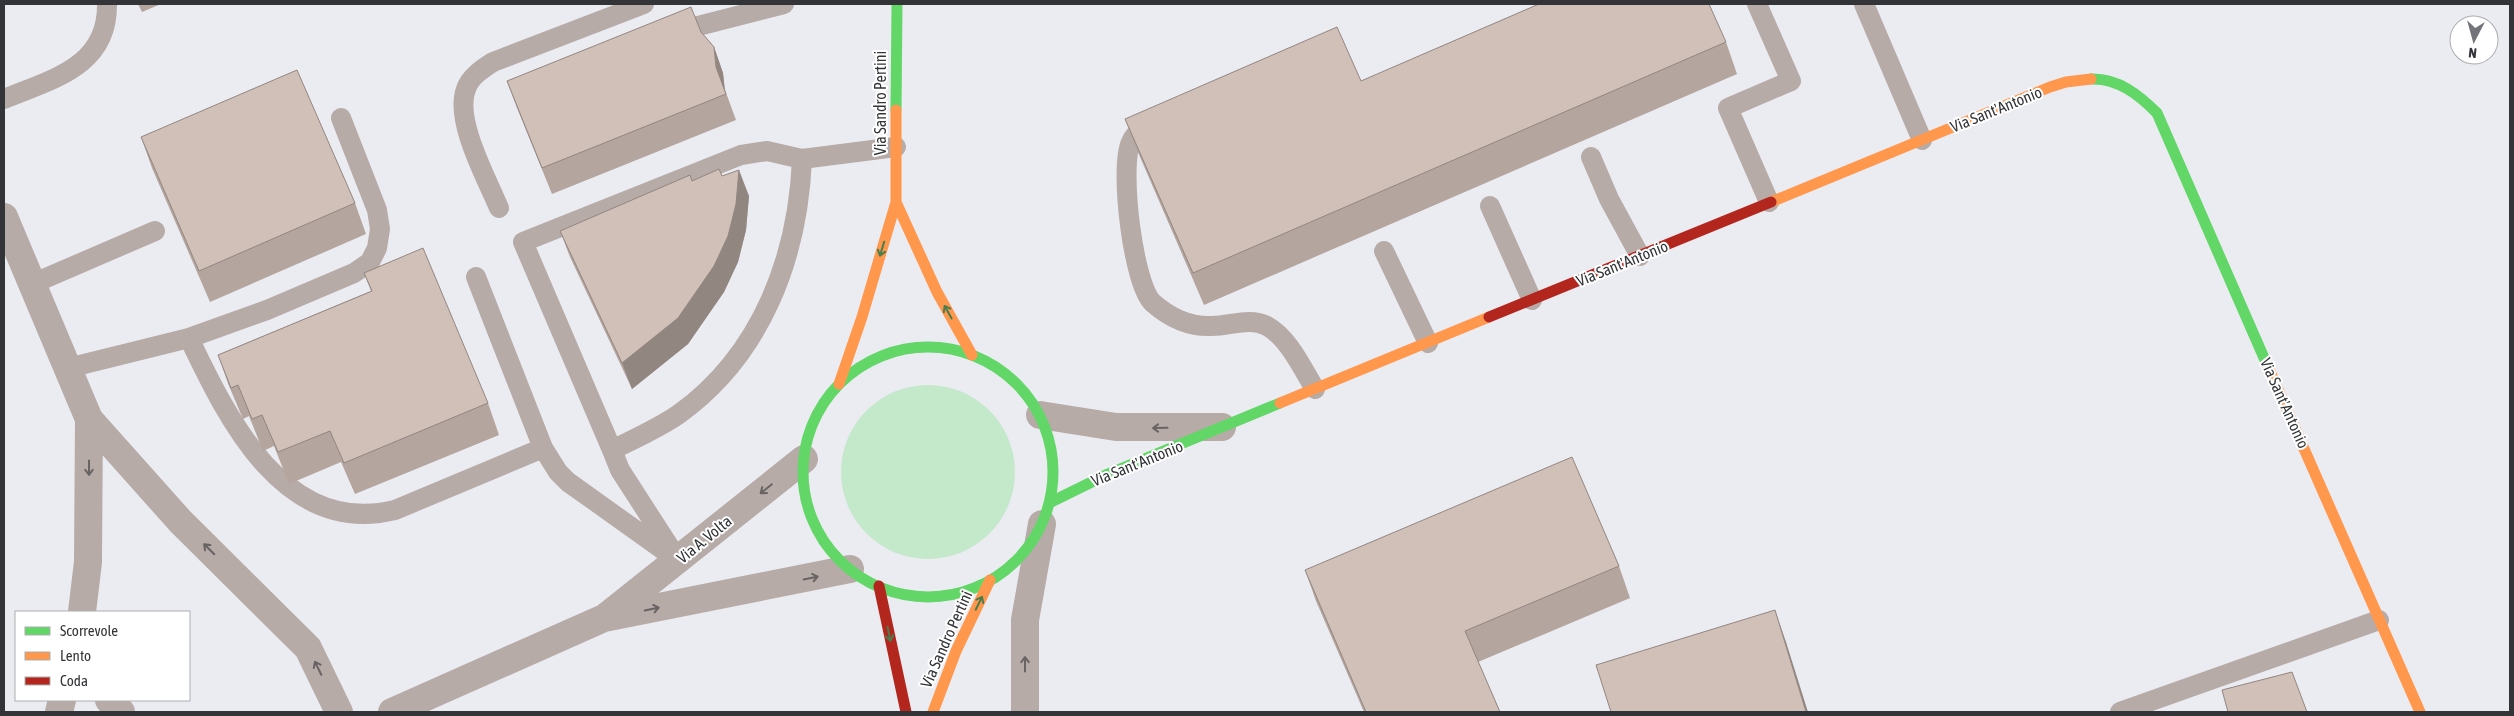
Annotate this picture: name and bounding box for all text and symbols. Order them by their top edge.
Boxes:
north arrow [2449,15,2499,65]
text: N [2468,45,2478,61]
street label: Via Sandro Pertini [871,51,889,155]
street label: Via Sant'Antonio [1948,83,2044,135]
street label: Via Sant'Antonio [1574,237,1670,289]
one-way arrow [877,240,887,256]
one-way arrow [943,305,953,320]
street label: Via Sant'Antonio [2257,355,2313,451]
one-way arrow [1152,423,1168,433]
street label: Via Sant'Antonio [1089,437,1185,489]
one-way arrow [84,460,94,476]
one-way arrow [760,484,773,495]
street label: Via A. Volta [673,511,735,567]
one-way arrow [203,543,215,556]
one-way arrow [803,573,819,582]
street label: Via Sandro Pertini [917,588,975,690]
one-way arrow [975,596,984,611]
one-way arrow [643,604,659,614]
legend [15,611,190,701]
text: Scorrevole [60,622,118,639]
one-way arrow [885,625,894,641]
text: Lento [60,647,91,664]
one-way arrow [1020,656,1030,672]
one-way arrow [313,661,323,676]
text: Coda [60,672,88,689]

